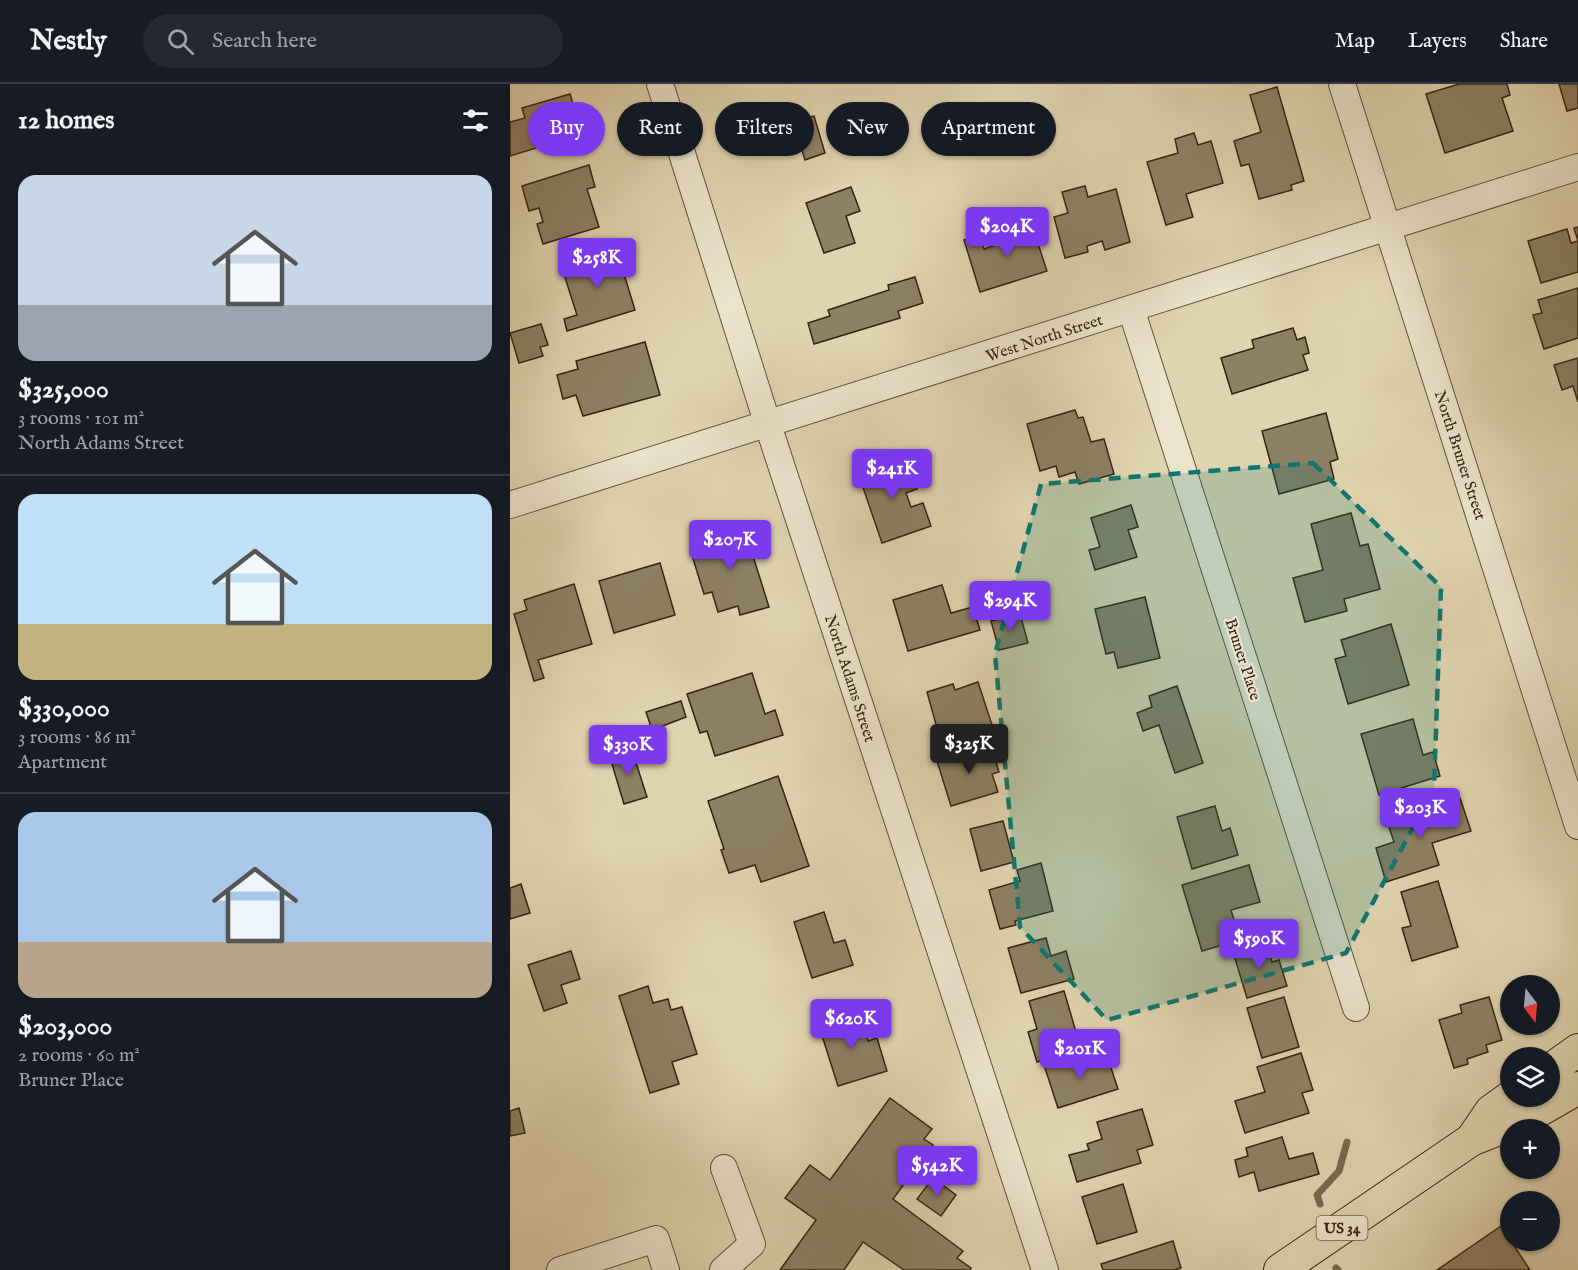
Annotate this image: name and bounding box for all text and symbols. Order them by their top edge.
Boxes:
search box [143,14,563,68]
text: Nestly [30,24,107,59]
icon: search [164,25,197,58]
text: Search here [212,27,317,55]
text: Map [1335,28,1375,55]
text: Layers [1408,28,1467,55]
text: Share [1500,28,1548,55]
chip: Buy [528,102,605,156]
chip: Rent [617,102,703,156]
chip: Filters [715,102,814,156]
chip: New [826,102,909,156]
chip: Apartment [921,102,1056,156]
text: 12 homes [18,104,114,137]
icon: filters [459,104,492,137]
pin: $204K [965,207,1049,258]
icon: home [201,214,309,322]
text: $204K [980,214,1034,239]
pin: $258K [555,238,639,289]
text: $258K [572,245,622,270]
street label: West North Street [984,310,1106,367]
text: $325,000 [18,373,109,406]
street label: North Bruner Street [1429,388,1490,523]
text: 3 rooms · 101 m² [18,406,144,431]
text: North Adams Street [18,431,184,456]
pin: $241K [850,449,934,500]
text: $241K [866,456,918,481]
pin: $207K [688,520,772,571]
text: $207K [703,527,757,552]
icon: home [201,533,309,641]
pin: $294K [968,581,1052,632]
text: $294K [983,588,1037,613]
street label: North Adams Street [819,612,879,745]
street label: Bruner Place [1219,616,1265,703]
text: $330,000 [18,692,110,725]
pin: $325K [927,724,1011,775]
text: 3 rooms · 86 m² [18,725,136,750]
pin: $330K [586,725,670,776]
text: $325K [944,731,994,756]
text: $330K [603,732,653,757]
text: Apartment [18,750,107,775]
pin: $203K [1378,788,1462,839]
text: $203K [1394,795,1446,820]
icon: home [201,851,309,959]
pin: $590K [1217,919,1301,970]
text: $590K [1233,926,1285,951]
north arrow [1500,975,1560,1035]
map controls [1500,975,1560,1251]
pin: $620K [809,999,893,1050]
text: $620K [824,1006,878,1031]
text: $203,000 [18,1010,112,1043]
pin: $201K [1038,1029,1122,1080]
text: $201K [1054,1036,1106,1061]
text: 2 rooms · 60 m² [18,1043,140,1068]
button: layers [1500,1047,1560,1107]
text: Bruner Place [18,1068,124,1093]
button: + [1500,1119,1560,1179]
pin: $542K [895,1146,979,1197]
text: $542K [911,1153,963,1178]
button: − [1500,1191,1560,1251]
road number: US 34 [1316,1216,1368,1240]

